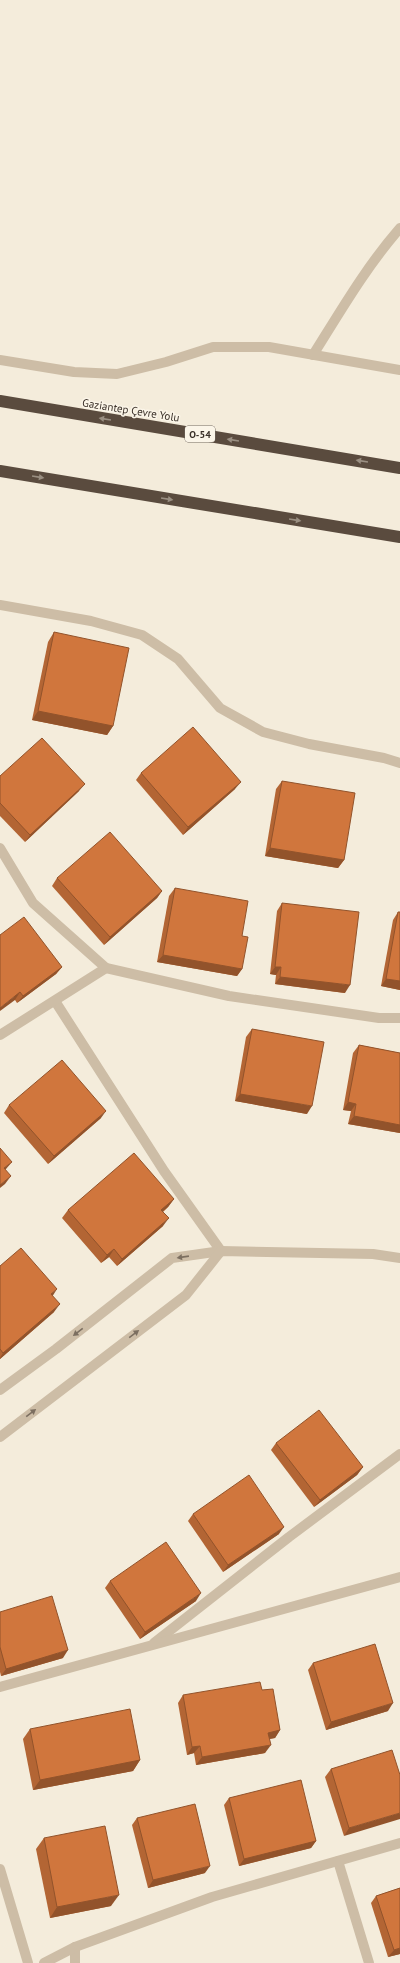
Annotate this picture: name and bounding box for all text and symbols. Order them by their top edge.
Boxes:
street label: Gaziantep Çevre Yolu [81,395,181,425]
one-way arrow [99,416,111,422]
road number: O-54 [185,426,215,442]
one-way arrow [227,437,239,443]
one-way arrow [355,458,368,464]
one-way arrow [32,475,45,481]
one-way arrow [161,496,173,502]
one-way arrow [289,517,301,523]
one-way arrow [177,1254,189,1260]
one-way arrow [73,1327,84,1336]
one-way arrow [129,1330,140,1338]
one-way arrow [26,1409,36,1417]

